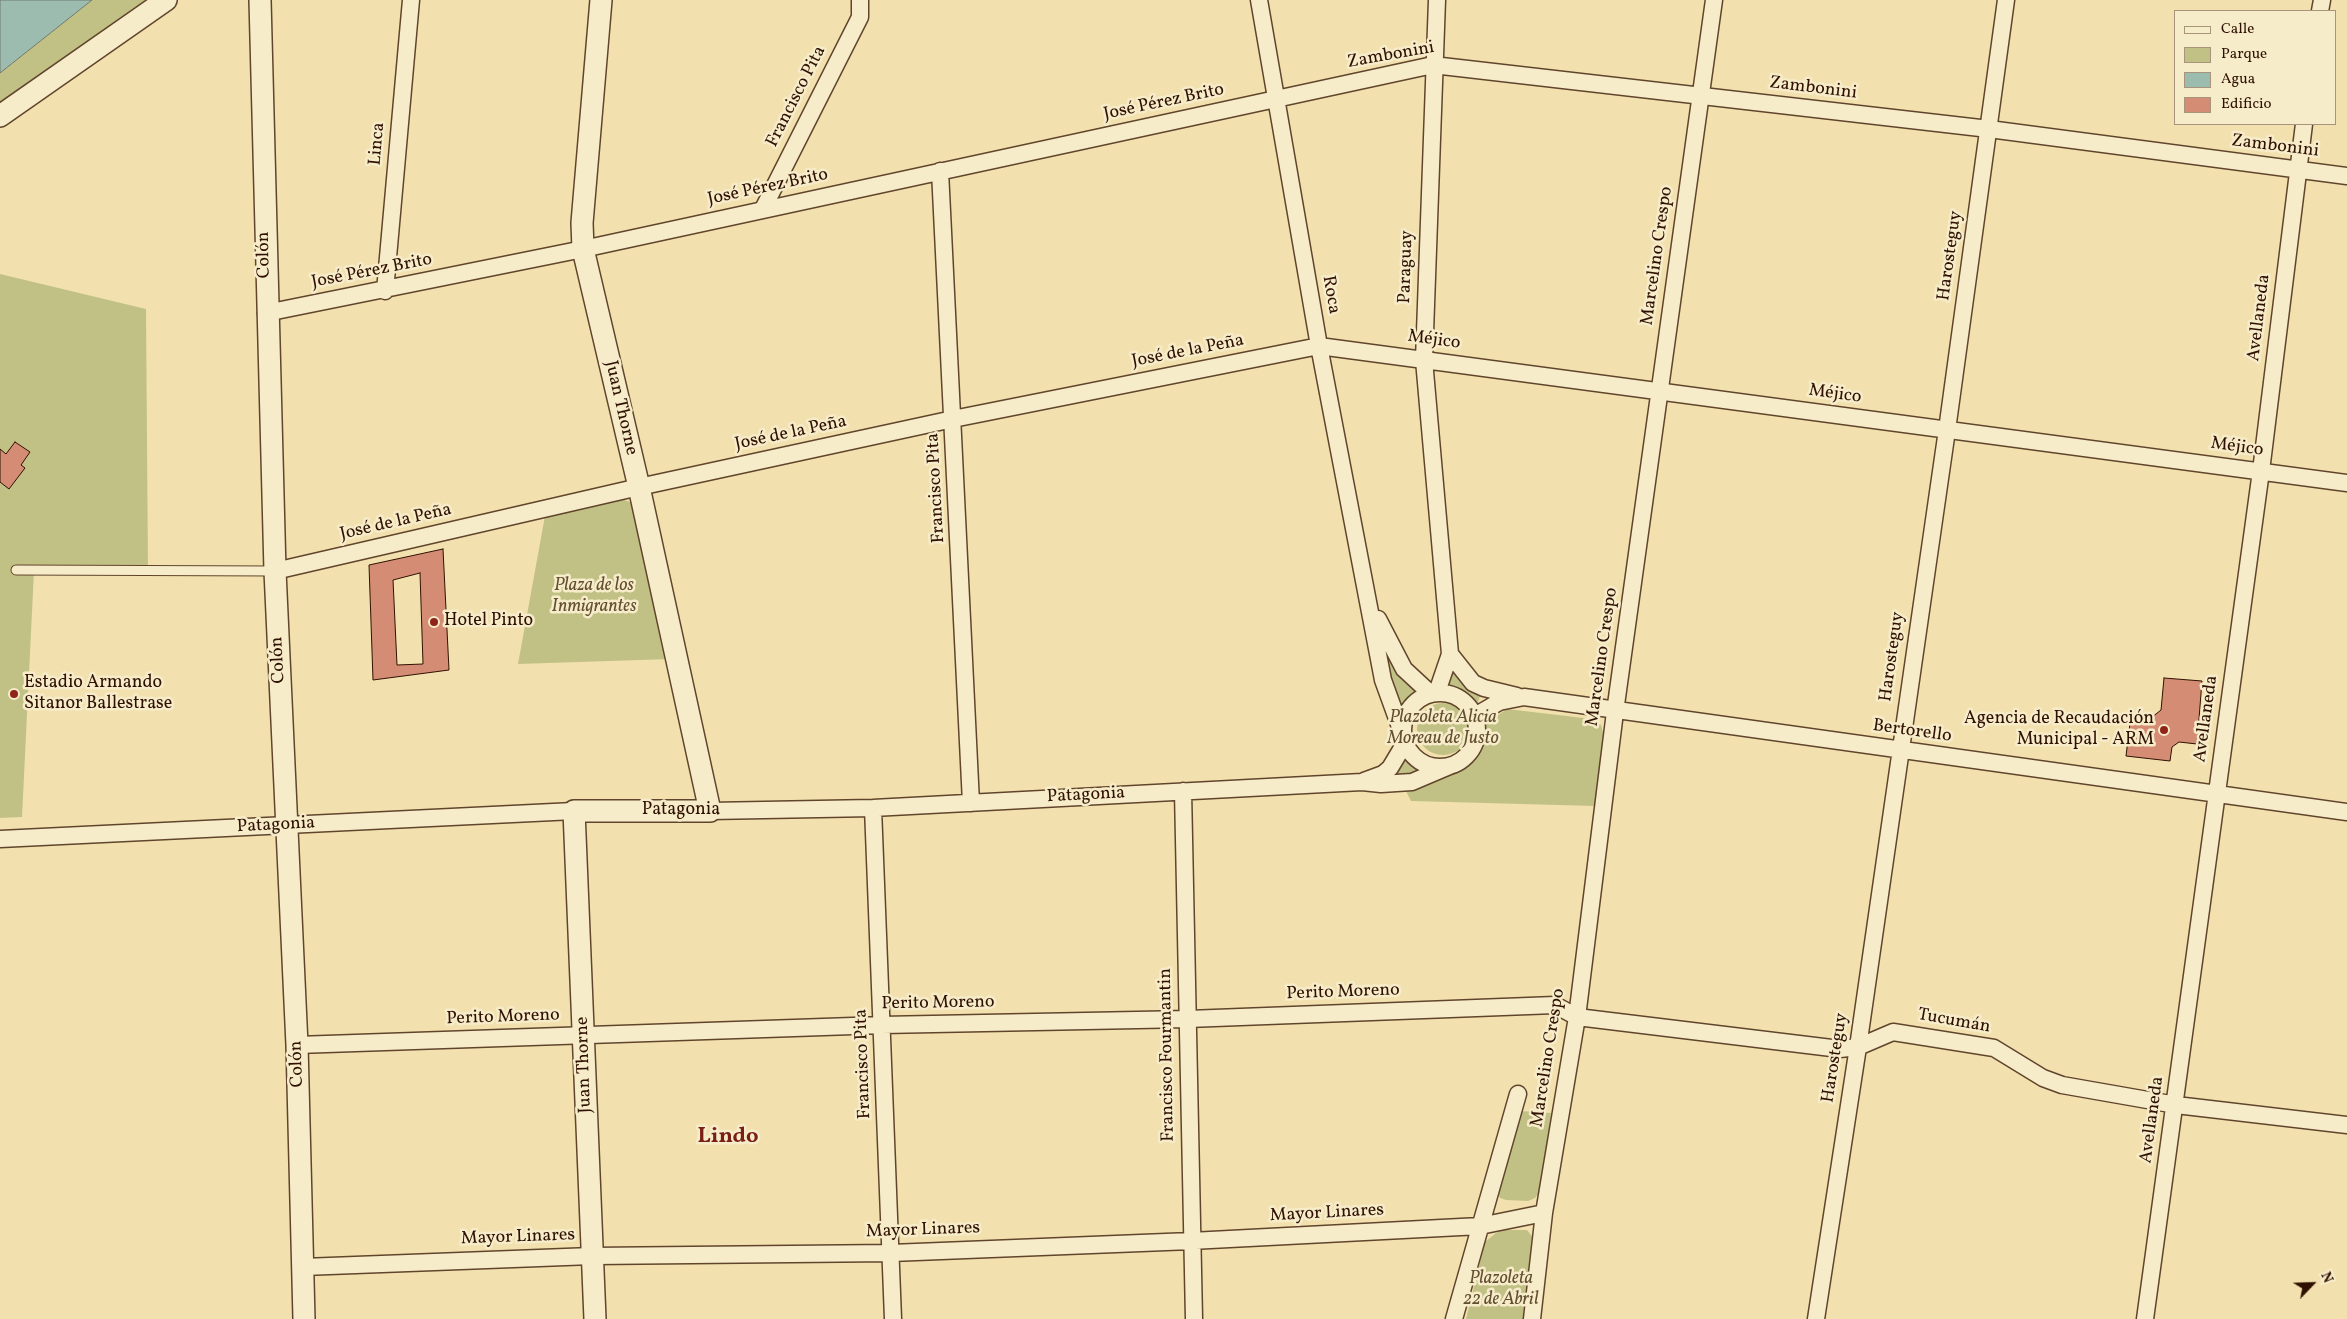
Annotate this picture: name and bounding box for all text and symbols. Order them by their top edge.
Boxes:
legend [2174,10,2337,125]
text: Calle [2221,19,2254,40]
street label: Zambonini [1346,38,1436,74]
street label: Francisco Pita [762,43,832,151]
text: Parque [2221,44,2267,65]
text: Agua [2221,69,2255,90]
street label: Zambonini [1768,73,1858,105]
street label: José Pérez Brito [1102,80,1226,126]
text: Edificio [2221,94,2272,115]
street label: Linca [365,122,391,166]
street label: Zambonini [2230,131,2320,163]
street label: José Pérez Brito [706,165,830,211]
street label: Marcelino Crespo [1638,185,1678,327]
street label: Harosteguy [1934,210,1968,302]
street label: Paraguay [1395,230,1419,304]
street label: Colón [254,231,276,279]
street label: José Pérez Brito [310,250,434,294]
street label: Avellaneda [2244,273,2276,363]
street label: Roca [1316,274,1344,316]
street label: Méjico [1406,327,1462,355]
street label: José de la Peña [1130,331,1246,373]
street label: Juan Thorne [599,358,641,458]
street label: Méjico [1807,381,1863,409]
street label: José de la Peña [733,412,849,456]
street label: Francisco Pita [923,432,951,544]
street label: Méjico [2209,434,2265,462]
street label: José de la Peña [338,500,454,546]
park label: Plaza de los Inmigrantes [551,576,637,618]
street label: Marcelino Crespo [1583,586,1623,728]
place label: Hotel Pinto [444,611,533,633]
street label: Harosteguy [1876,611,1910,703]
marker: Hotel Pinto [428,616,440,628]
street label: Colón [267,636,291,684]
place label: Estadio Armando Sitanor Ballestrase [24,673,172,716]
street label: Avellaneda [2190,674,2224,764]
marker: Estadio Armando Sitanor Ballestrase [8,688,20,700]
park label: Plazoleta Alicia Moreau de Justo [1387,708,1499,751]
place label: Agencia de Recaudación Municipal - ARM [1964,709,2154,752]
street label: Bertorello [1871,716,1953,748]
marker: Agencia de Recaudación Municipal - ARM [2158,724,2170,736]
street label: Patagonia [1046,783,1126,809]
street label: Patagonia [642,800,720,822]
street label: Patagonia [236,813,316,839]
street label: Francisco Fourmantin [1156,968,1180,1142]
street label: Perito Moreno [1286,980,1400,1006]
street label: Marcelino Crespo [1527,987,1571,1129]
street label: Perito Moreno [881,992,995,1016]
street label: Perito Moreno [446,1005,560,1031]
street label: Tucumán [1916,1005,1992,1039]
street label: Francisco Pita [851,1008,877,1120]
street label: Harosteguy [1818,1012,1854,1104]
street label: Juan Thorne [573,1016,597,1114]
street label: Colón [286,1040,310,1088]
street label: Avellaneda [2136,1075,2170,1165]
district label: Lindo [697,1125,759,1151]
street label: Mayor Linares [1269,1200,1385,1228]
street label: Mayor Linares [865,1218,981,1244]
street label: Mayor Linares [460,1225,576,1251]
north arrow [2287,1259,2337,1309]
park label: Plazoleta 22 de Abril [1463,1269,1539,1312]
text: N [2315,1269,2337,1286]

